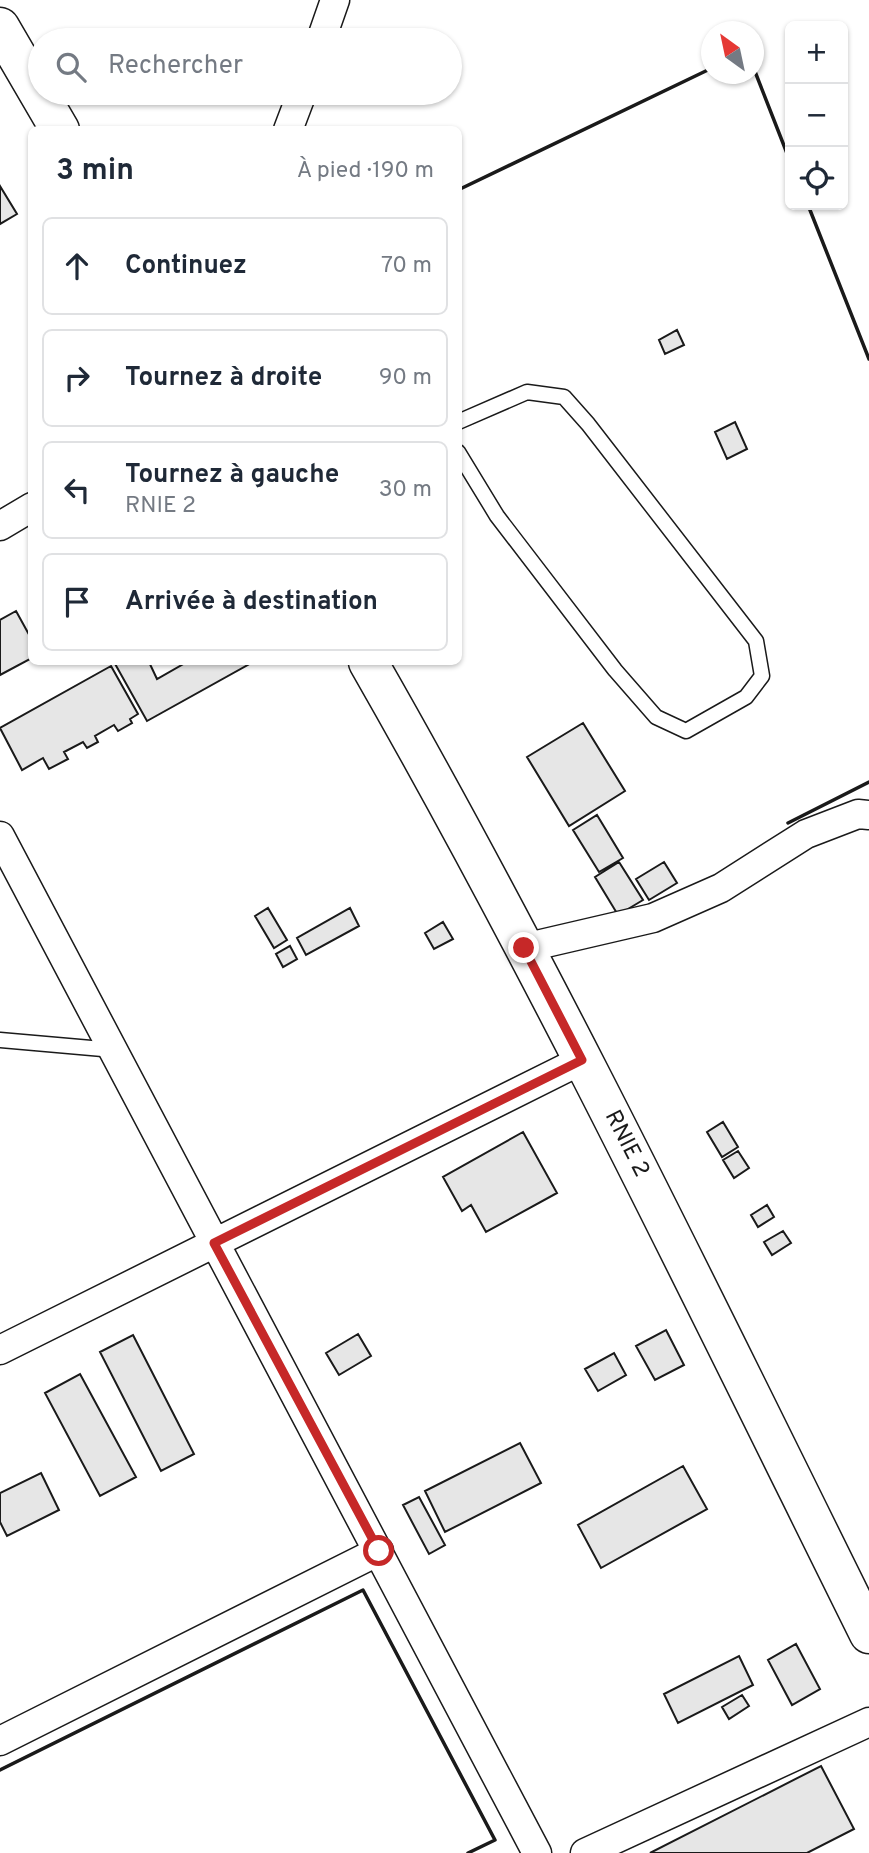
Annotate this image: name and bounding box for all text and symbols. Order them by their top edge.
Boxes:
north arrow [701,21,764,84]
map controls [785,21,848,210]
button: + [785,21,848,84]
search box [28,28,462,105]
icon: search [52,48,90,86]
text: Rechercher [108,50,243,83]
button: − [785,84,848,147]
button: locate [785,147,848,210]
text: 3 min [56,153,134,190]
text: À pied · 190 m [297,157,434,186]
icon: ahead [58,247,96,285]
text: Continuez [125,250,247,283]
text: 70 m [381,252,432,281]
icon: right [58,359,96,397]
text: Tournez à droite [125,362,322,395]
text: 90 m [379,364,432,393]
text: Tournez à gauche [125,459,339,492]
icon: left [58,471,96,509]
text: 30 m [379,476,432,505]
text: RNIE 2 [125,492,196,521]
icon: arrive [58,583,96,621]
text: Arrivée à destination [125,586,378,619]
route end [508,932,539,963]
street label: RNIE 2 [597,1106,655,1182]
route start [363,1535,394,1566]

